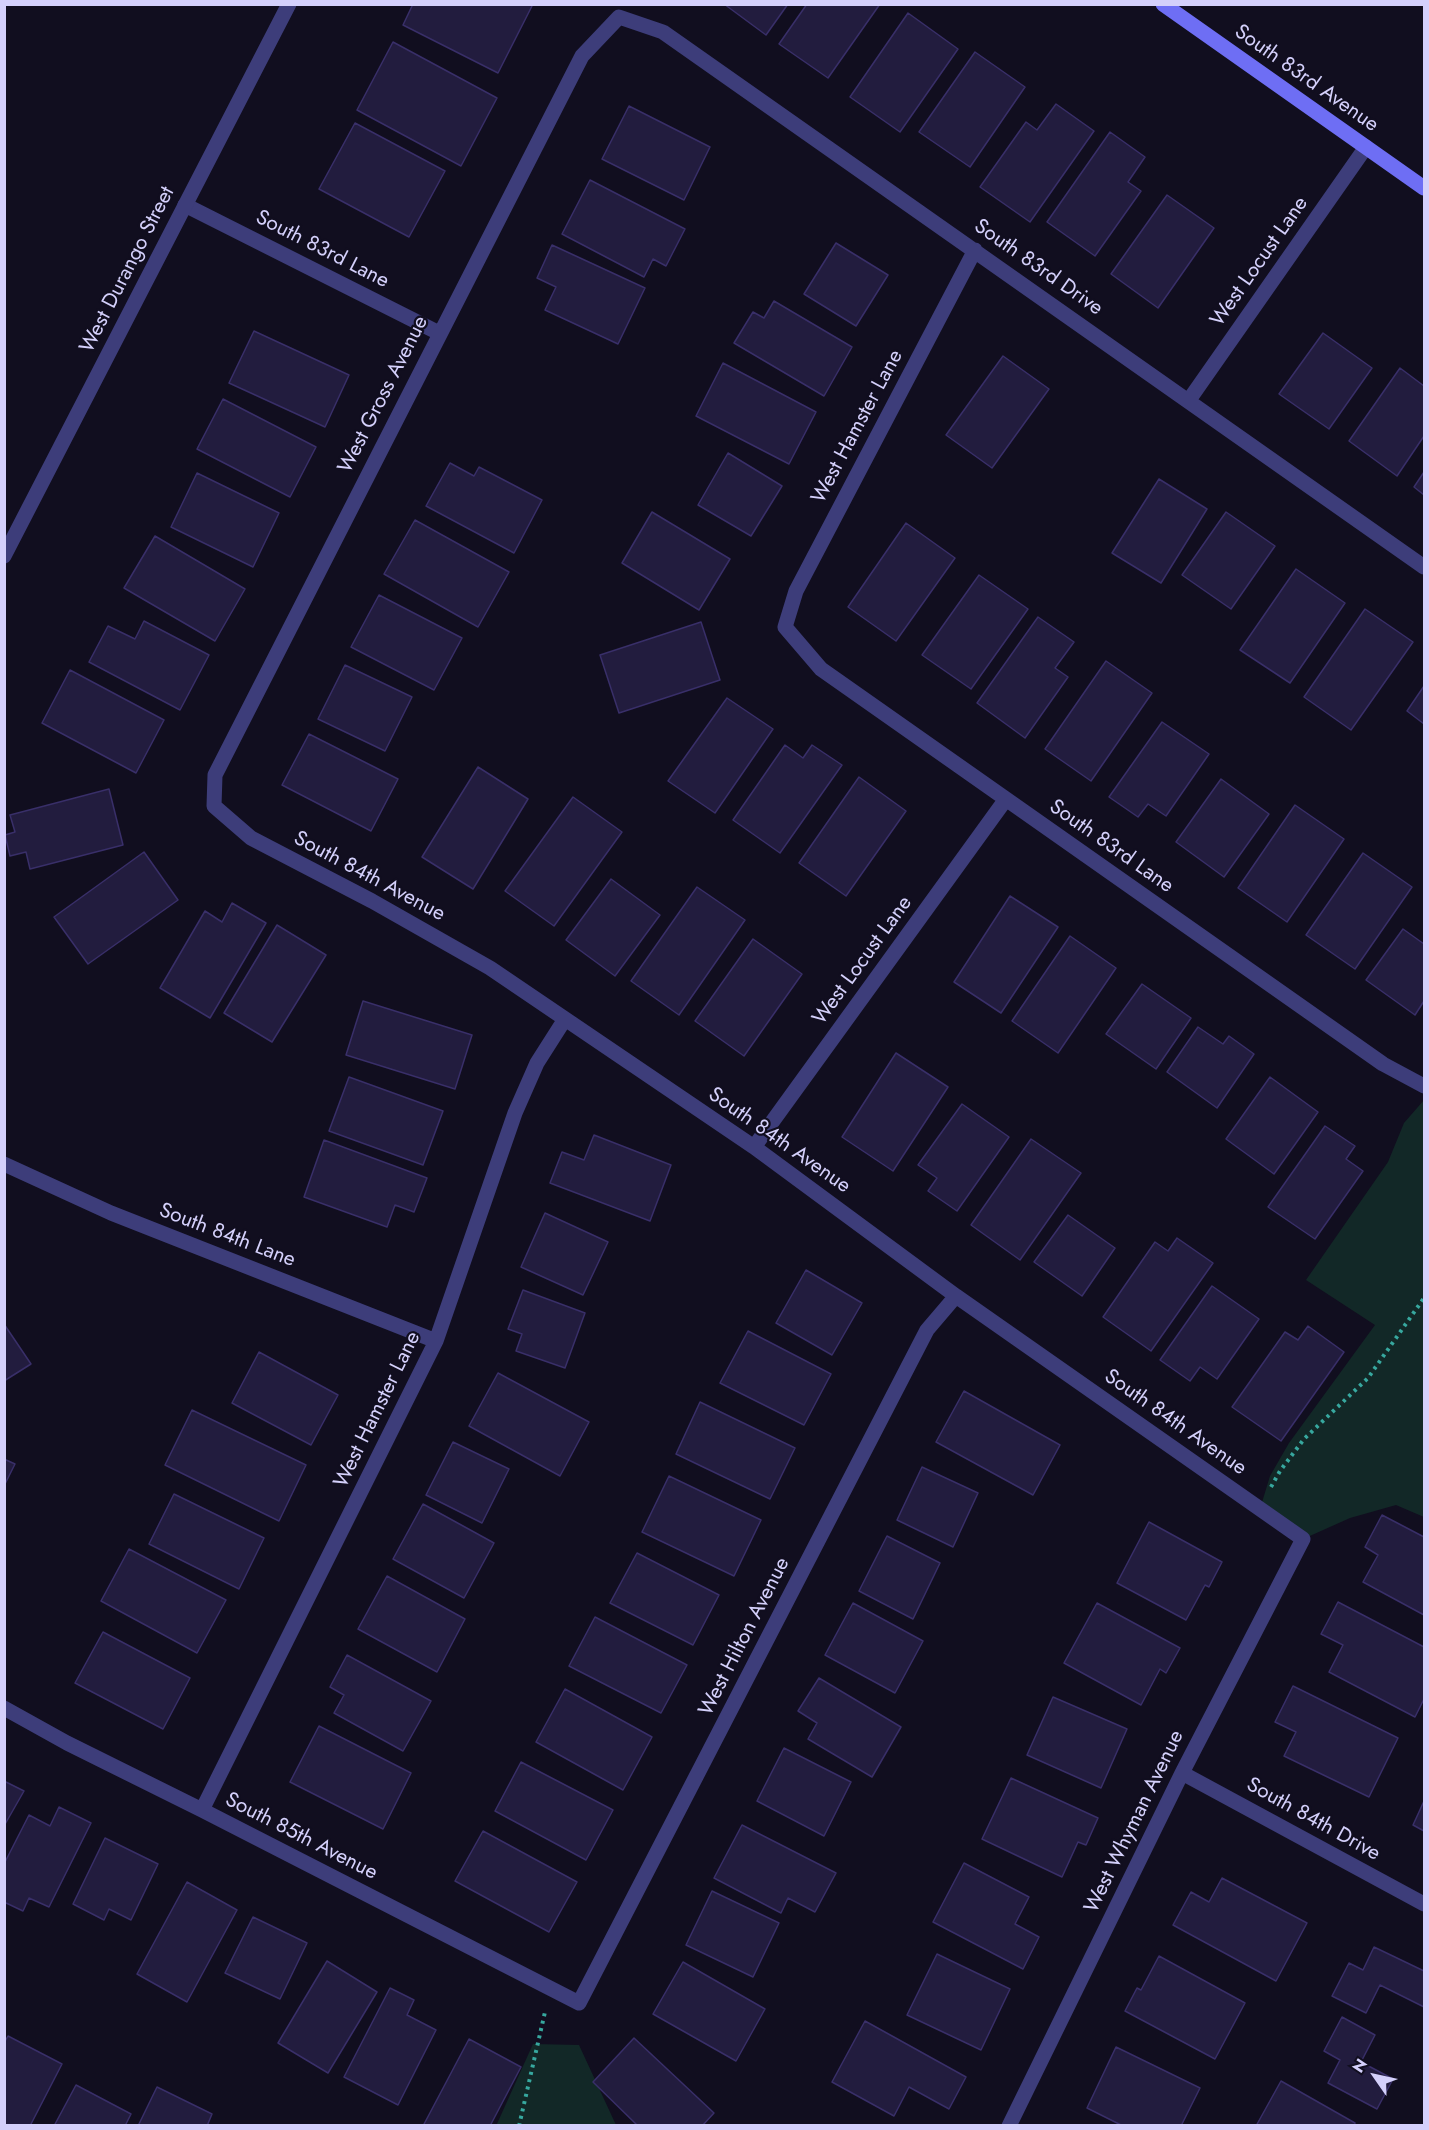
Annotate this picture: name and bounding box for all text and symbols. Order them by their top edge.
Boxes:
street label: South 83rd Avenue [1229,20,1383,138]
street label: West Durango Street [75,183,181,357]
street label: West Locust Lane [1206,192,1314,332]
street label: South 83rd Lane [251,206,393,294]
street label: South 83rd Drive [969,214,1107,322]
street label: West Gross Avenue [334,312,434,478]
street label: West Hamster Lane [807,346,909,508]
street label: South 83rd Lane [1044,795,1178,899]
street label: South 84th Avenue [289,826,449,928]
street label: West Locust Lane [808,892,918,1030]
street label: South 84th Avenue [703,1083,855,1199]
street label: South 84th Lane [155,1198,299,1274]
street label: West Hamster Lane [329,1328,427,1492]
street label: South 84th Avenue [1099,1365,1251,1481]
street label: West Hilton Avenue [694,1554,796,1720]
street label: West Whyman Avenue [1080,1727,1190,1917]
street label: South 84th Drive [1242,1773,1384,1867]
street label: South 85th Avenue [221,1788,381,1886]
north arrow [1345,2046,1405,2106]
text: N [1347,2054,1373,2077]

